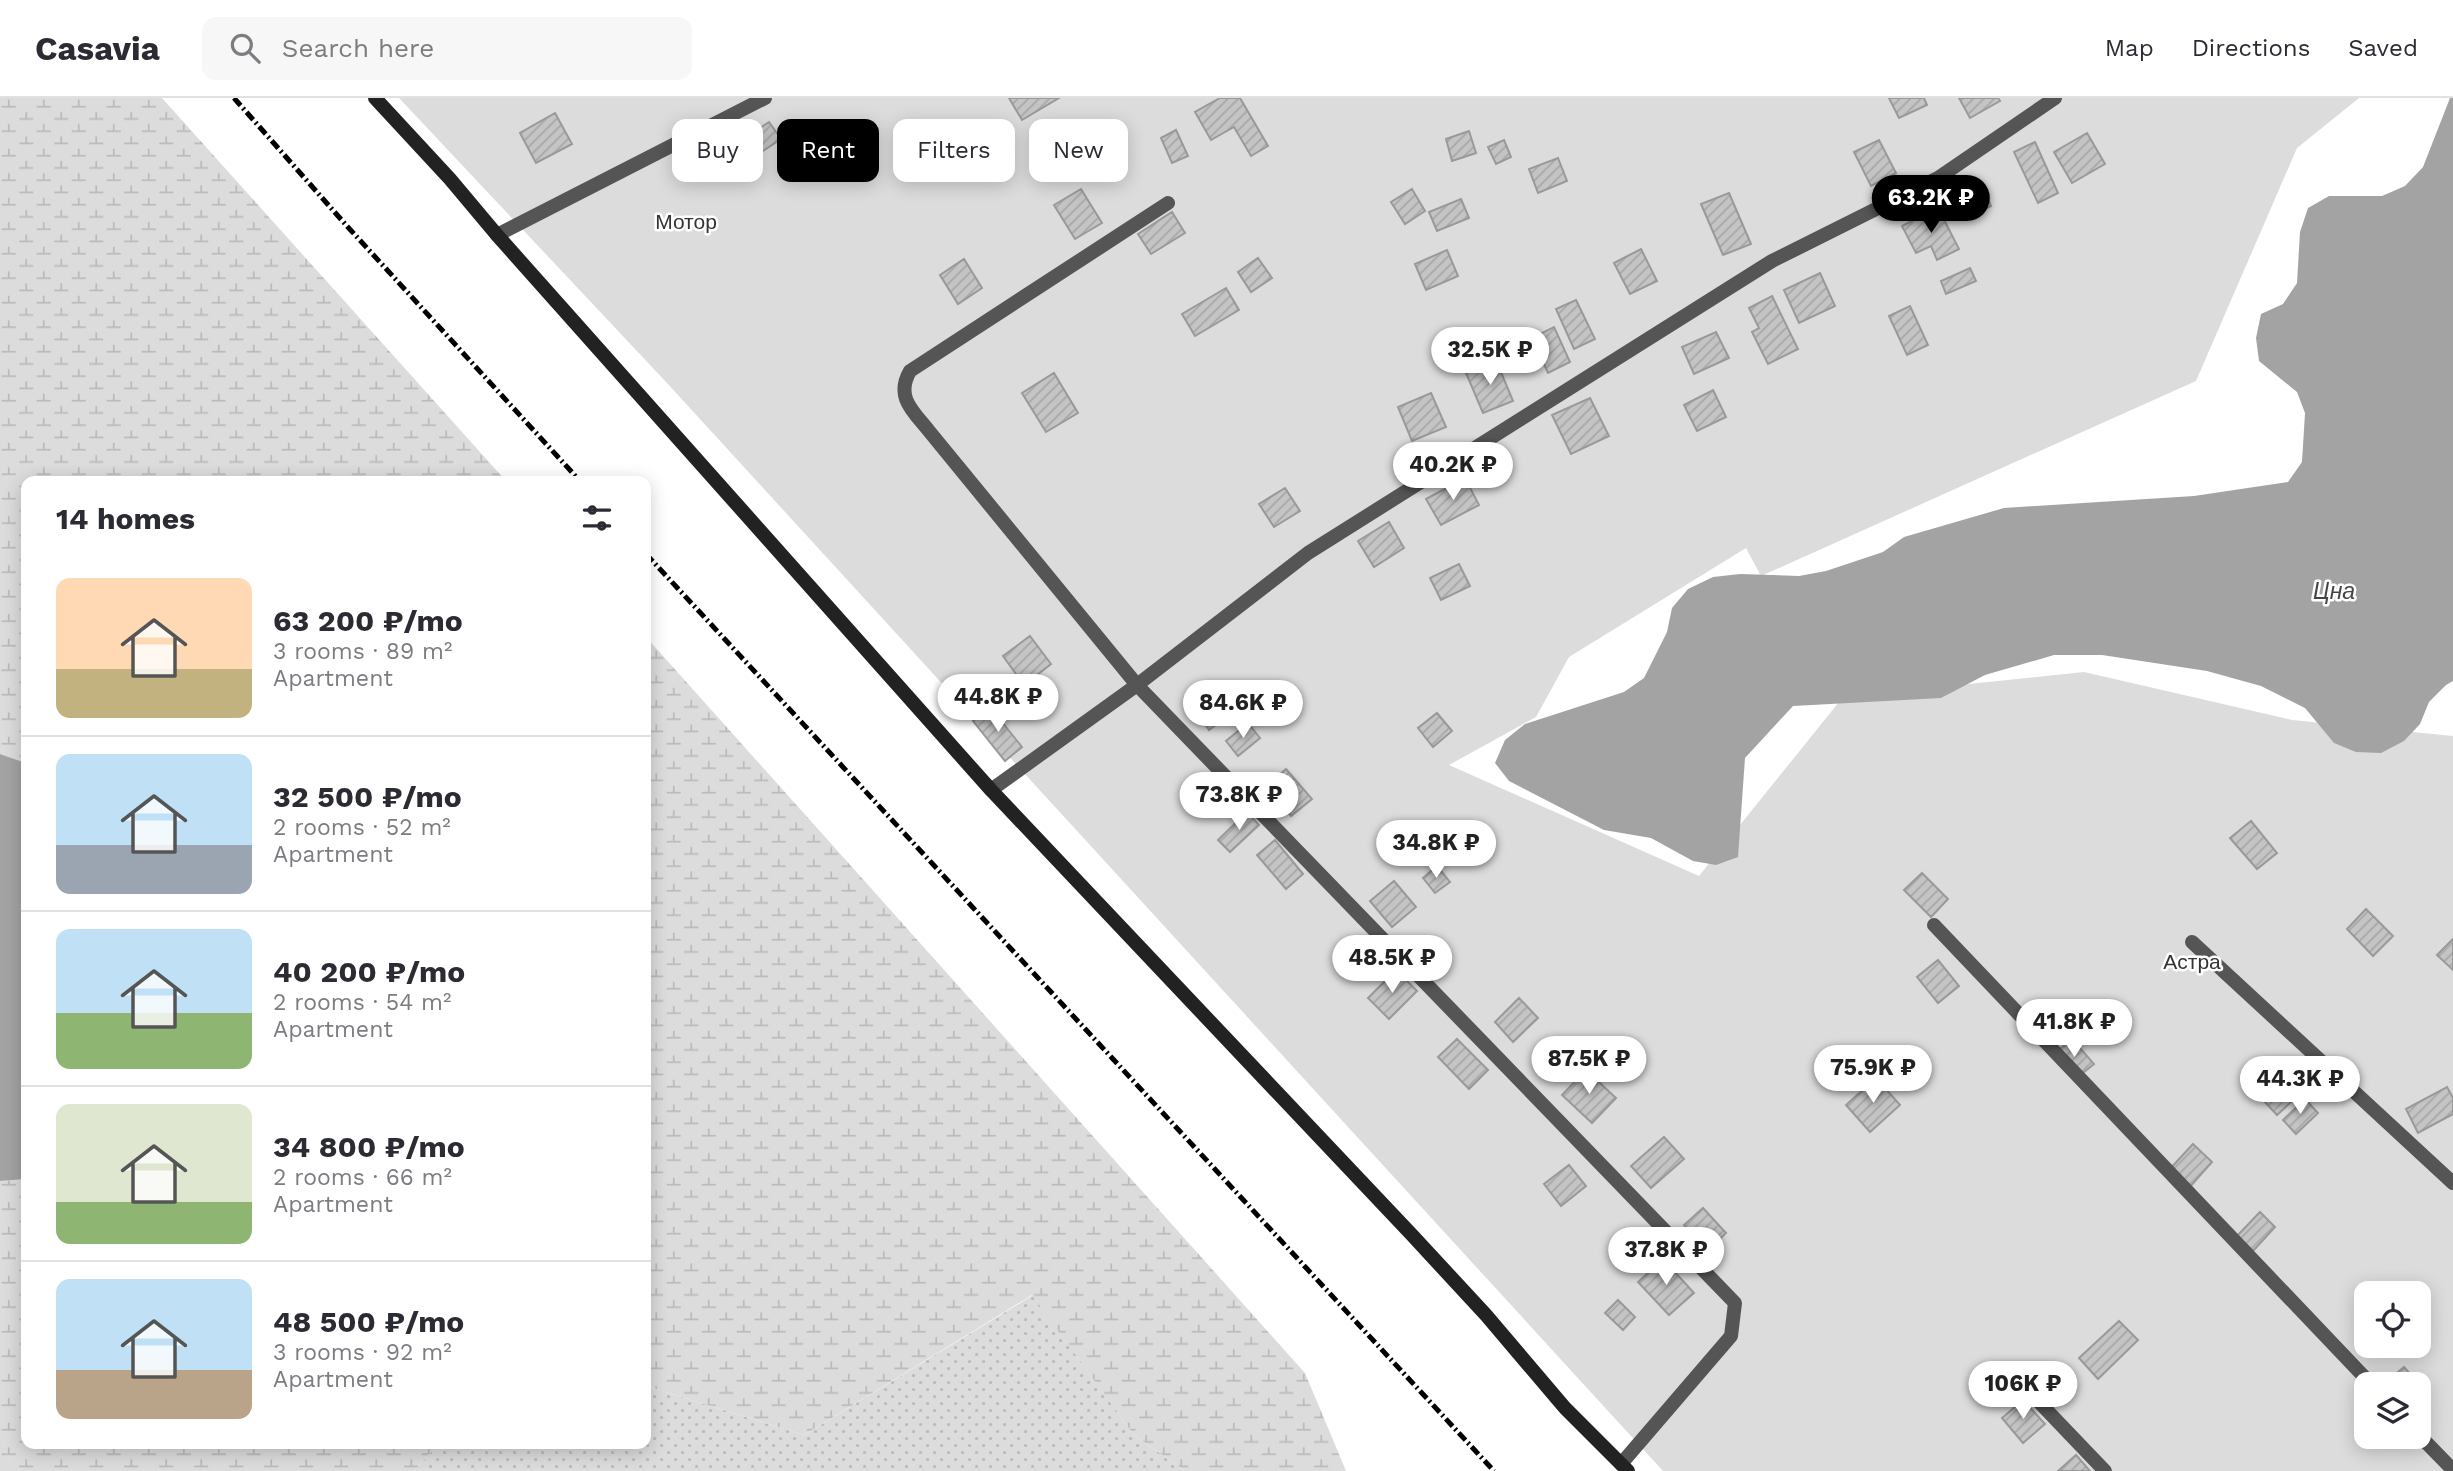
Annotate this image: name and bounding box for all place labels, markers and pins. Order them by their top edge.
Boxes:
pin: 63.2K ₽ [1866,176,1996,235]
pin: 32.5K ₽ [1425,328,1555,387]
pin: 40.2K ₽ [1388,442,1518,502]
pin: 44.8K ₽ [933,674,1063,734]
pin: 84.6K ₽ [1178,680,1308,740]
pin: 73.8K ₽ [1174,772,1304,832]
pin: 34.8K ₽ [1371,820,1501,880]
pin: 48.5K ₽ [1327,936,1457,995]
pin: 41.8K ₽ [2009,1000,2139,1059]
pin: 87.5K ₽ [1524,1037,1654,1096]
pin: 75.9K ₽ [1808,1046,1938,1105]
pin: 44.3K ₽ [2235,1056,2365,1116]
pin: 37.8K ₽ [1601,1228,1731,1287]
pin: 106K ₽ [1966,1362,2080,1421]

